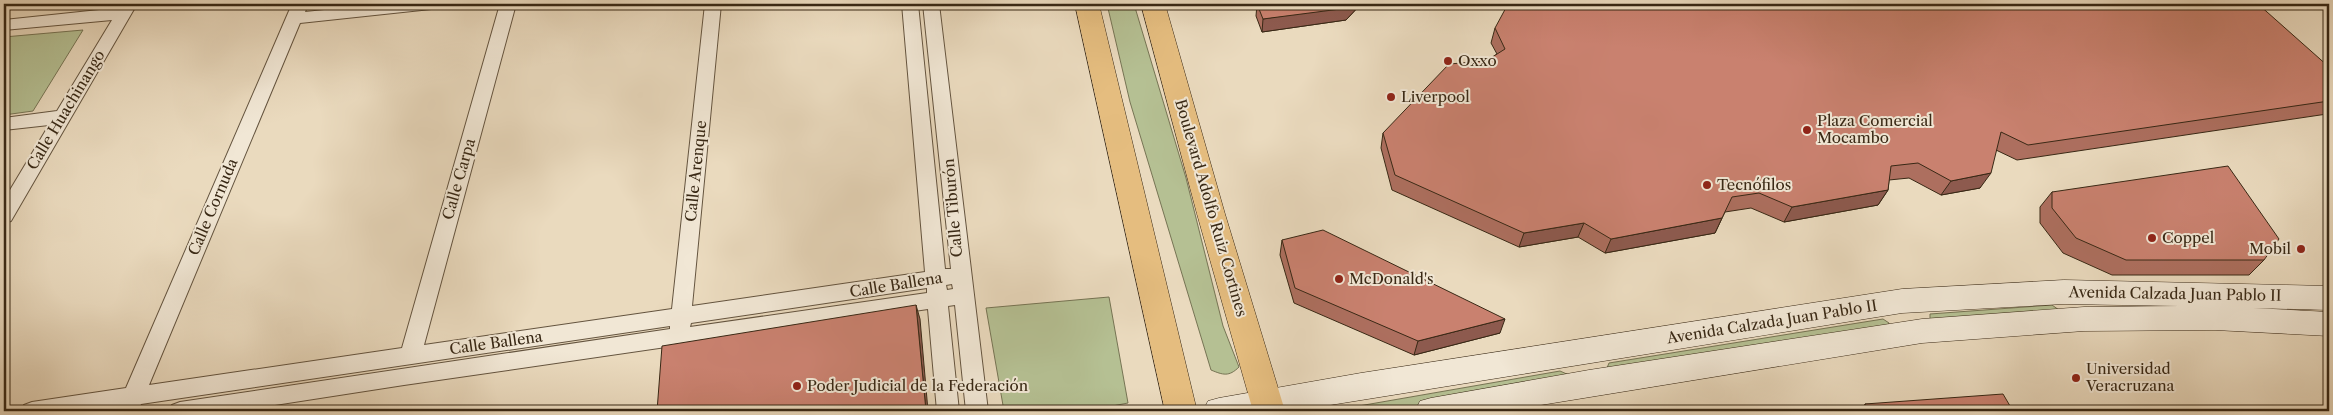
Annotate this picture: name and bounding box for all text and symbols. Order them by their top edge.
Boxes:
street label: Calle Huachinango [22,47,109,173]
place label: Oxxo [1458,51,1497,70]
marker: Oxxo [1442,55,1454,67]
place label: Liverpool [1401,87,1470,106]
marker: Liverpool [1385,91,1397,103]
street label: Boulevard Adolfo Ruiz Cortines [1171,97,1252,319]
place label: Plaza Comercial Mocambo [1817,111,1933,147]
street label: Calle Arenque [681,119,710,223]
marker: Plaza Comercial Mocambo [1801,124,1813,136]
street label: Calle Carpa [438,136,479,222]
street label: Calle Cornuda [184,155,242,258]
street label: Calle Tiburón [939,157,966,258]
place label: Tecnófilos [1717,175,1791,194]
marker: Tecnófilos [1701,179,1713,191]
place label: Coppel [2162,228,2215,247]
marker: Coppel [2146,232,2158,244]
place label: Mobil [2249,239,2292,258]
marker: Mobil [2295,243,2307,255]
street label: Calle Ballena [848,268,944,301]
place label: McDonald's [1349,269,1434,288]
marker: McDonald's [1333,273,1345,285]
street label: Avenida Calzada Juan Pablo II [2067,282,2282,305]
street label: Avenida Calzada Juan Pablo II [1664,295,1879,348]
street label: Calle Ballena [448,327,544,358]
place label: Universidad Veracruzana [2085,359,2175,395]
marker: Universidad Veracruzana [2070,372,2082,384]
place label: Poder Judicial de la Federación [807,376,1029,395]
marker: Poder Judicial de la Federación [791,380,803,392]

